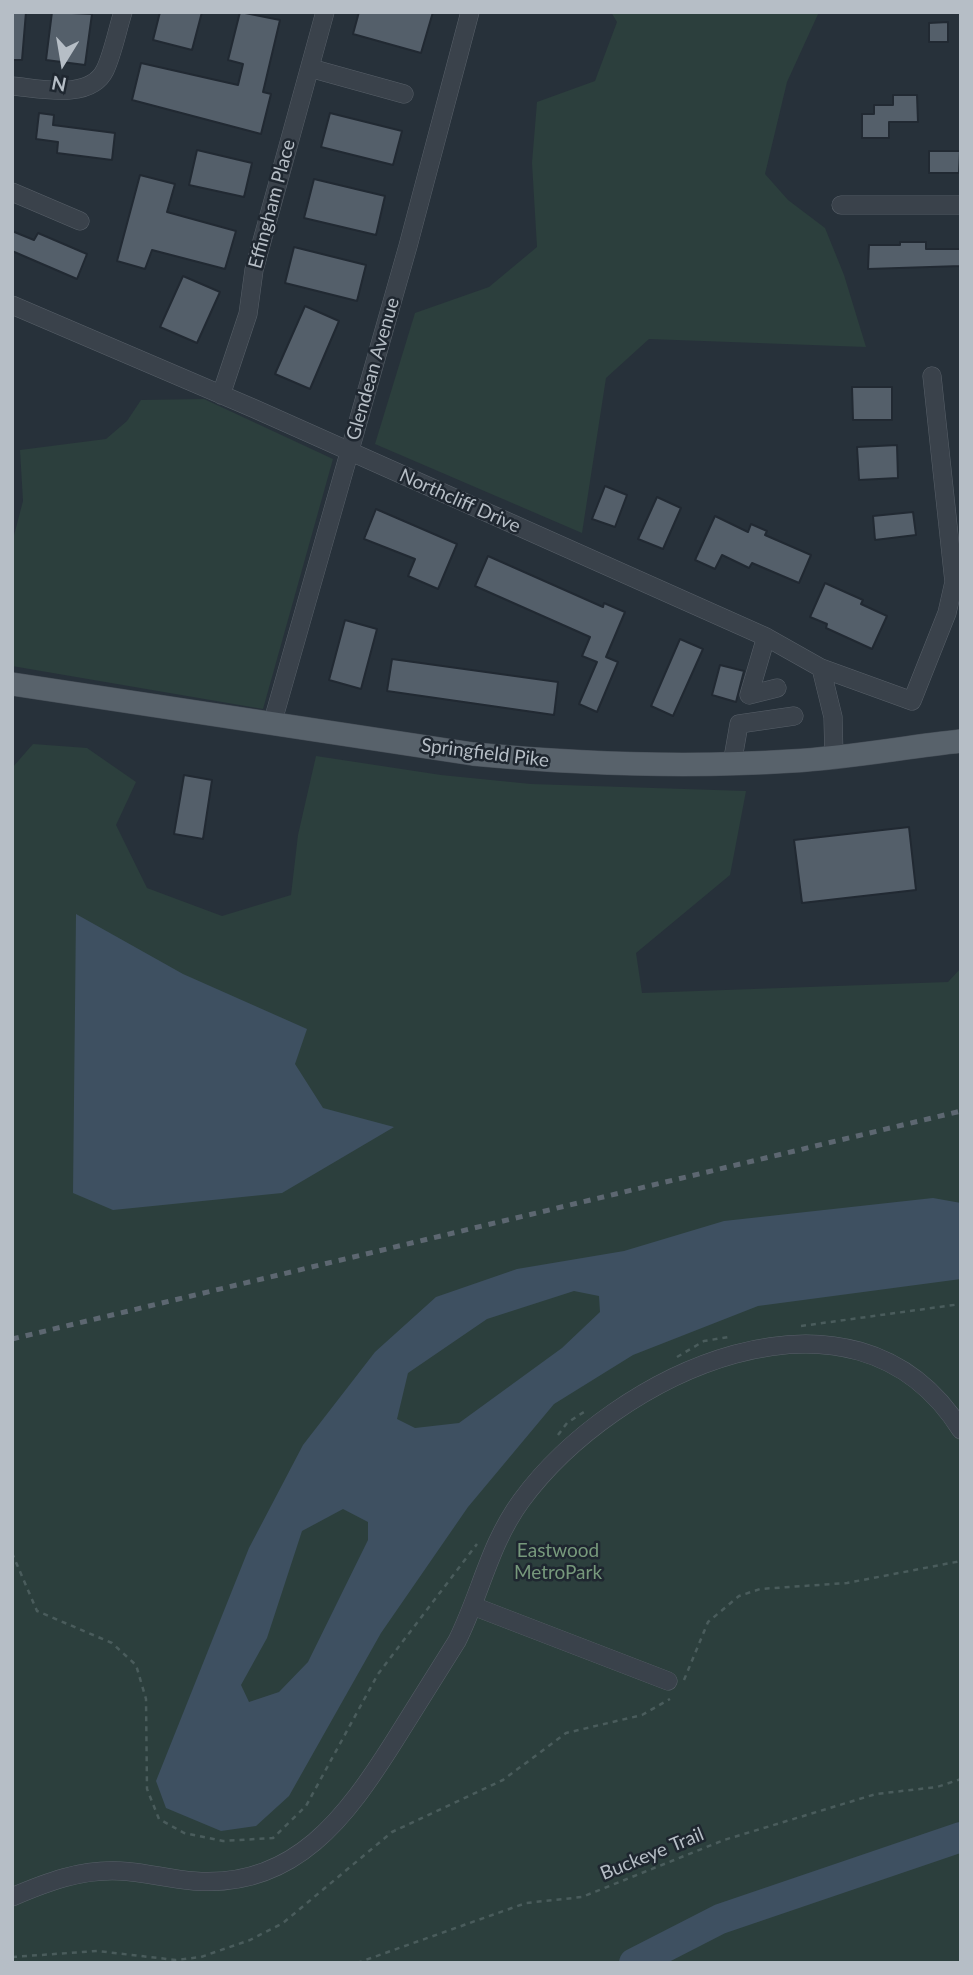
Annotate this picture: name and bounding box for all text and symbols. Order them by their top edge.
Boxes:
north arrow [28,28,98,98]
text: N [50,71,68,97]
street label: Effingham Place [244,137,300,271]
street label: Glendean Avenue [342,295,404,443]
street label: Northcliff Drive [396,464,524,538]
street label: Springfield Pike [420,734,550,772]
park label: Eastwood MetroPark [514,1540,602,1584]
street label: Buckeye Trail [597,1823,707,1885]

